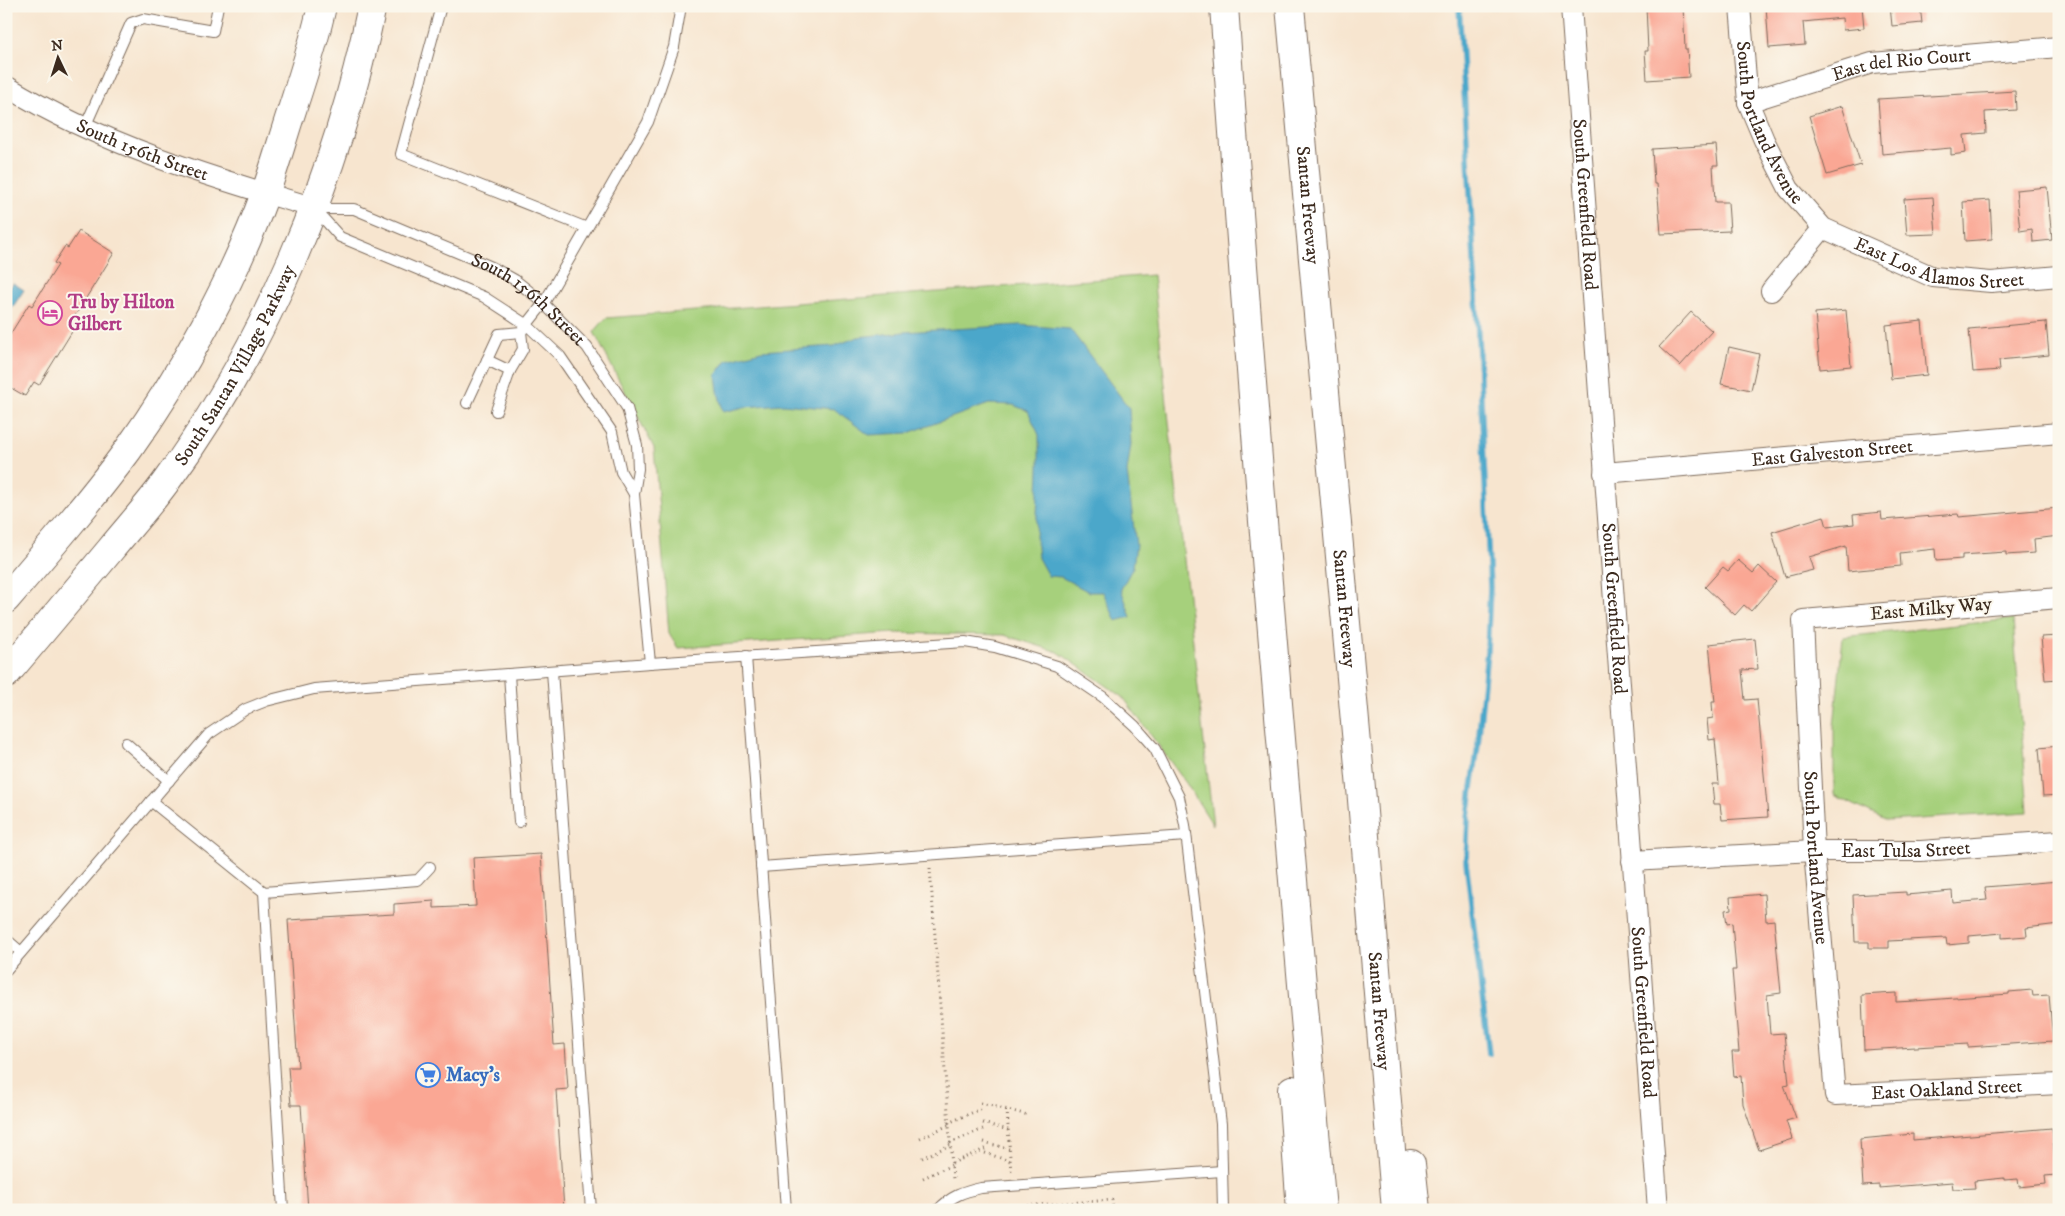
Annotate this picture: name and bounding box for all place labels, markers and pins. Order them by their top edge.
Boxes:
place label: Tru by Hilton Gilbert [67,291,176,336]
hotel icon: Tru by Hilton Gilbert [37,300,63,326]
supermarket icon: Macy's [415,1062,441,1088]
place label: Macy's [446,1064,500,1087]

